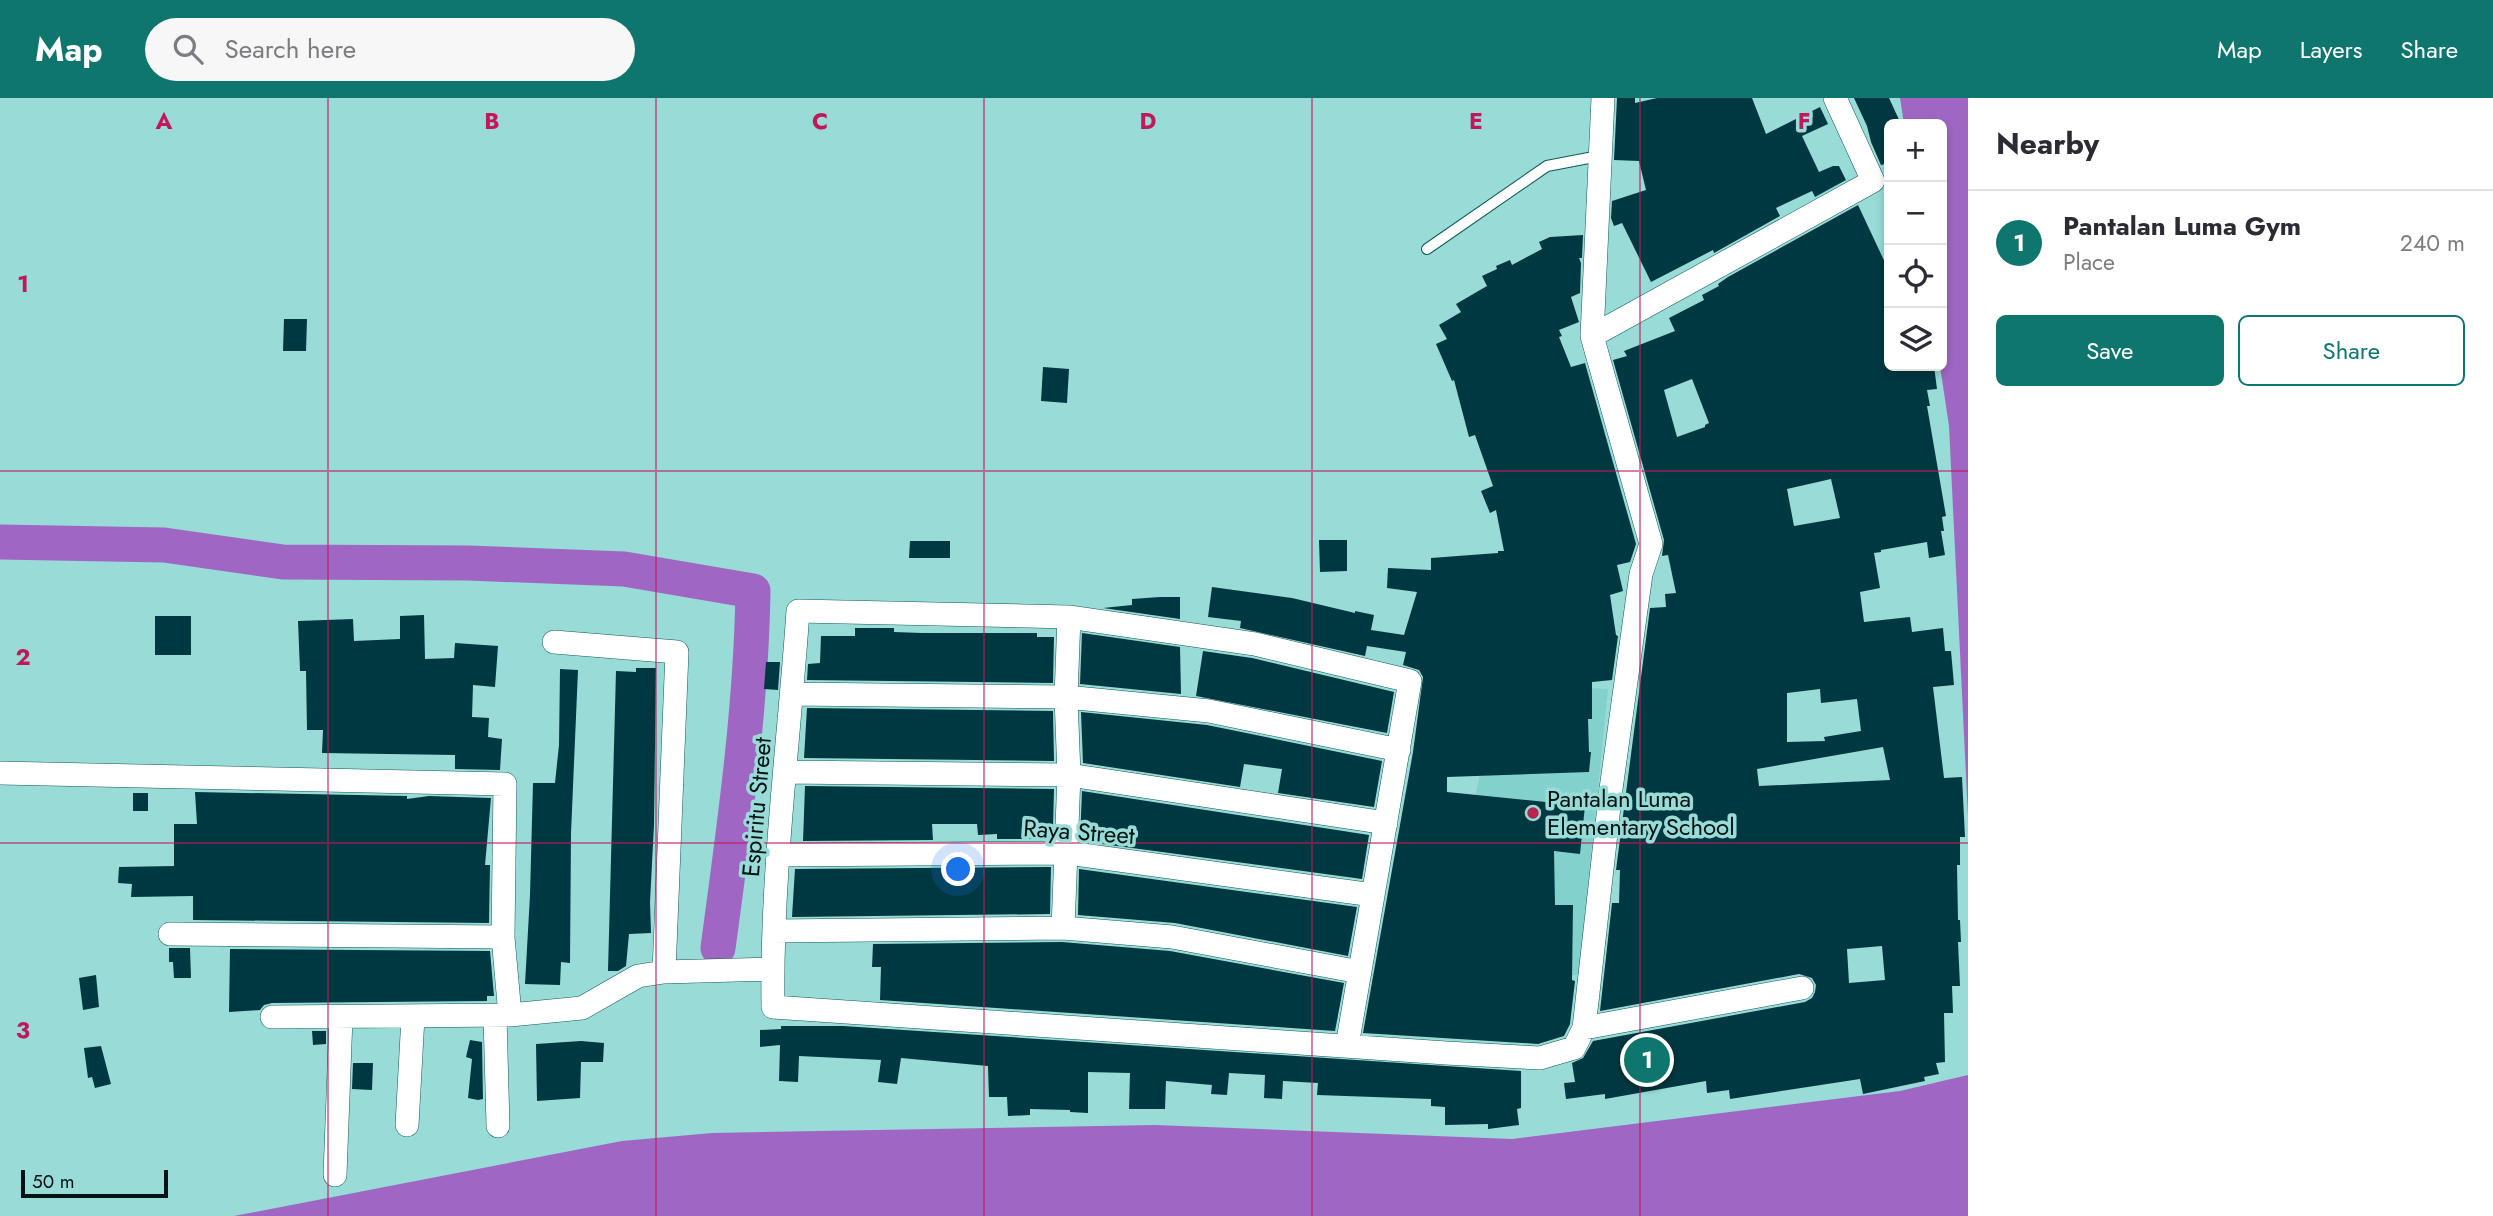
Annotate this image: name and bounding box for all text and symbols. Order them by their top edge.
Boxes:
search box [145,18,635,81]
text: Map [35,26,103,73]
icon: search [169,30,207,68]
text: Search here [225,30,356,68]
text: Map [2217,32,2262,67]
text: Layers [2300,32,2362,67]
text: Share [2400,32,2458,67]
text: A [155,104,173,138]
text: B [484,104,500,138]
text: C [812,104,828,138]
text: D [1140,104,1157,138]
text: E [1469,104,1483,138]
text: F [1798,104,1810,138]
map controls [1884,119,1947,371]
button: + [1884,119,1947,182]
text: Nearby [1996,122,2099,165]
button: − [1884,182,1947,245]
text: Pantalan Luma Gym [2063,207,2301,245]
text: 1 [2013,226,2025,260]
text: 240 m [2400,226,2465,260]
button: locate [1884,245,1947,308]
text: Place [2063,245,2115,279]
text: 1 [17,267,29,301]
button: layers [1884,308,1947,371]
button: Save [1996,315,2224,386]
button: Share [2238,315,2465,386]
text: 2 [15,640,31,674]
street label: Espiritu Street [733,735,780,878]
place label: Pantalan Luma Elementary School [1547,781,1735,844]
marker: Pantalan Luma Elementary School [1525,805,1541,821]
street label: Raya Street [1022,810,1136,853]
your location [941,852,975,886]
text: 3 [16,1013,30,1047]
pin: 1 [1624,1034,1670,1086]
scale bar [21,1167,168,1199]
text: 50 m [32,1168,75,1195]

